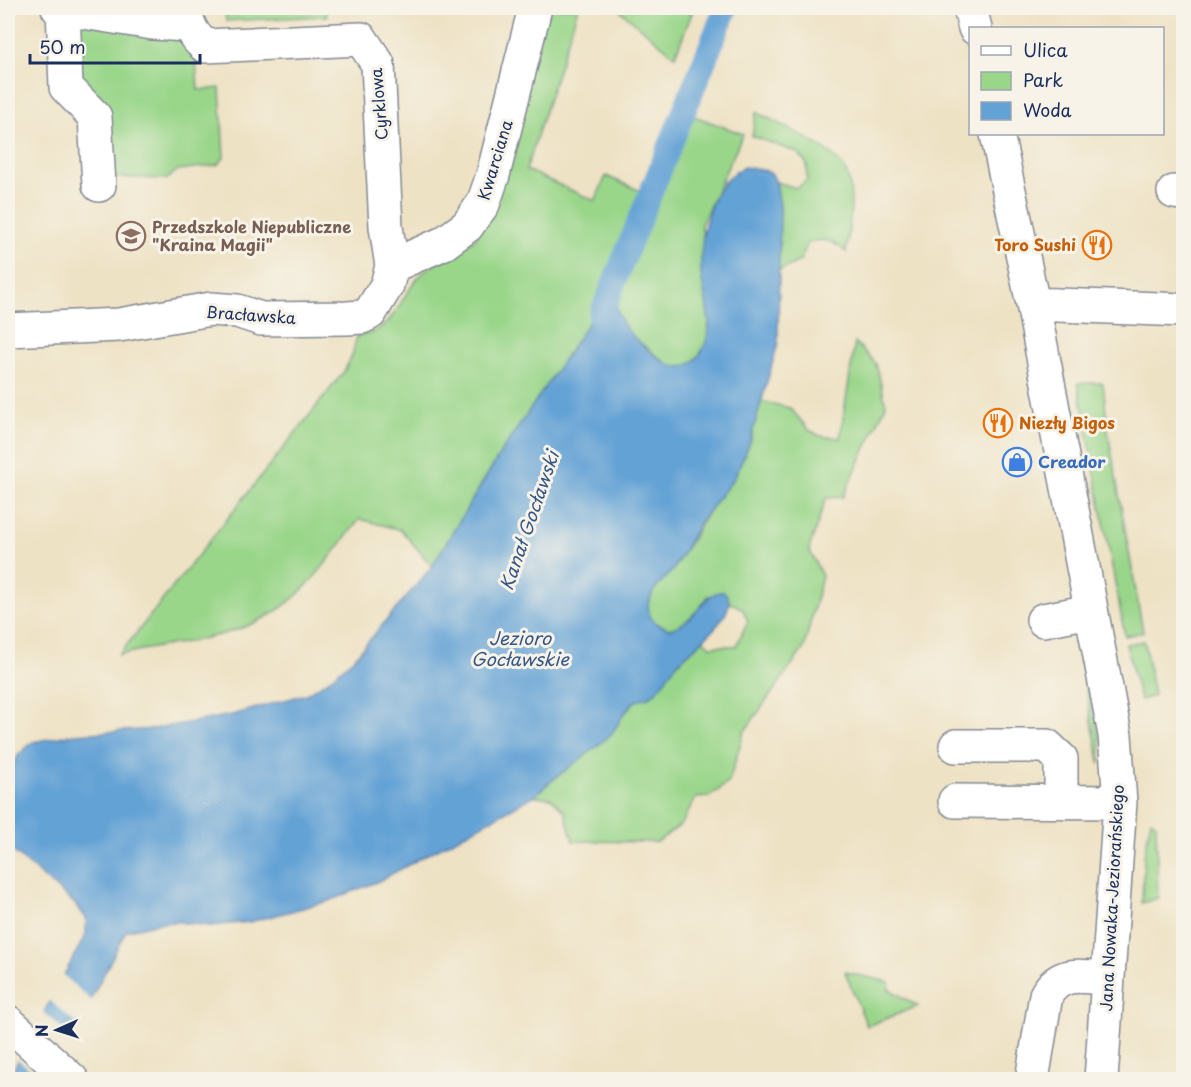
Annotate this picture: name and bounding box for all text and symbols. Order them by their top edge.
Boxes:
scale bar [30,27,200,65]
legend [969,27,1164,135]
text: 50 m [39,33,86,60]
text: Ulica [1023,36,1068,63]
text: Park [1023,66,1063,93]
street label: Cyrklowa [363,67,393,141]
text: Woda [1023,96,1072,123]
street label: Kwarciana [470,117,518,203]
place label: Przedszkole Niepubliczne "Kraina Magii" [152,214,351,256]
school or university icon: Przedszkole Niepubliczne "Kraina Magii" [115,220,147,252]
restaurant icon: Toro Sushi [1081,229,1113,261]
place label: Toro Sushi [994,232,1076,256]
street label: Bracławska [205,299,297,329]
restaurant icon: Niezły Bigos [982,407,1014,439]
place label: Niezły Bigos [1019,410,1115,434]
water label: Kanał Gocławski [492,444,566,594]
shop icon: Creador [1001,446,1033,478]
place label: Creador [1038,449,1106,473]
water label: Jezioro Gocławskie [471,624,570,672]
street label: Jana Nowaka-Jeziorańskiego [1093,784,1129,1012]
north arrow [27,1000,87,1060]
text: N [29,1024,53,1038]

